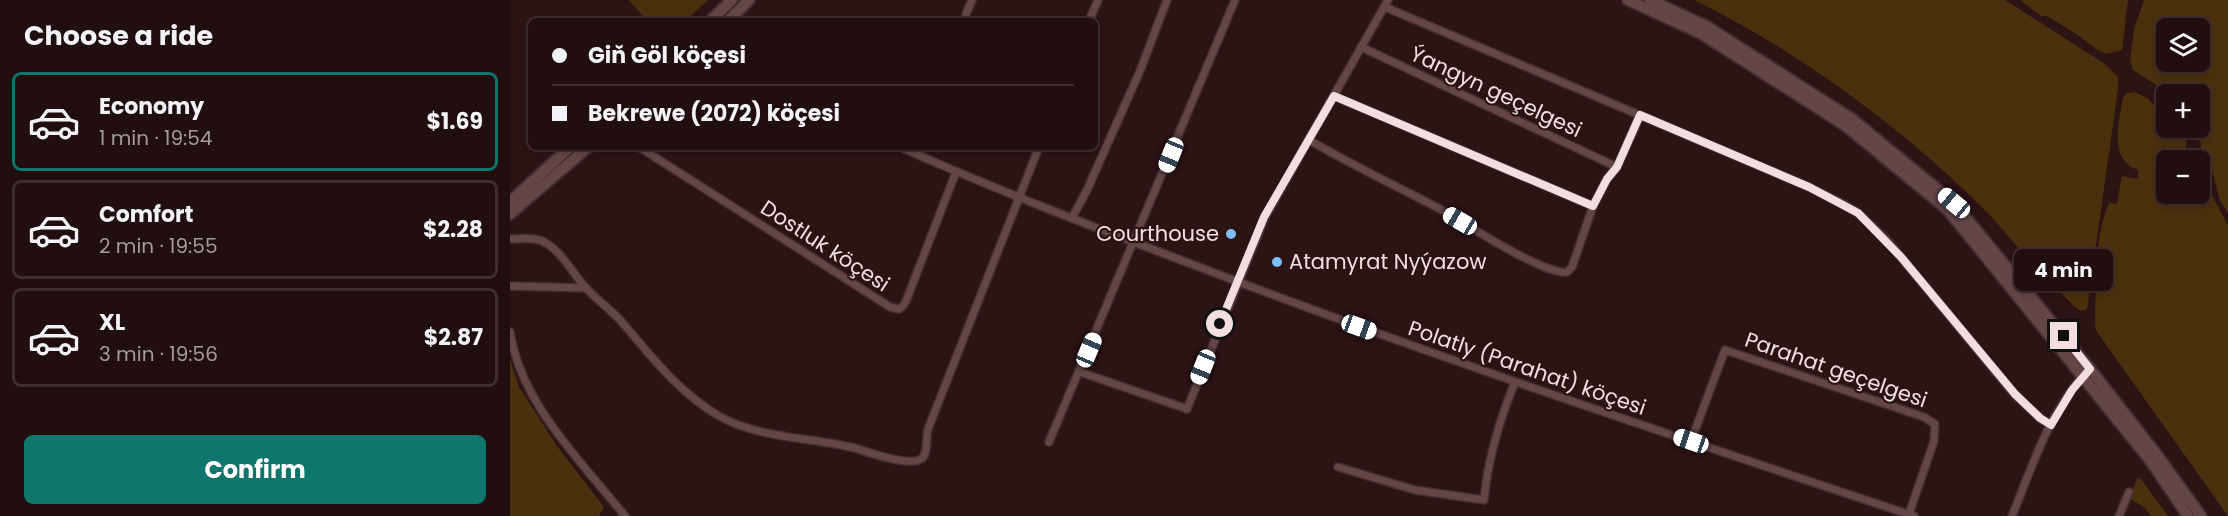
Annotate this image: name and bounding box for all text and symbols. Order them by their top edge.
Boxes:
text: Choose a ride [24,17,213,54]
map controls [2156,18,2210,204]
button: layers [2156,18,2210,72]
street label: Ýangyn geçelgesi [1406,39,1587,144]
text: Giň Göl köçesi [588,40,746,71]
button: + [2156,84,2210,138]
text: Economy [99,91,204,122]
icon: car [27,95,81,149]
text: Bekrewe (2072) köçesi [588,98,840,129]
text: $1.69 [427,106,483,137]
text: 1 min · 19:54 [99,124,212,152]
car [1156,135,1186,175]
button: − [2156,150,2210,204]
car [1934,185,1974,221]
street label: Dostluk köçesi [755,193,895,298]
text: Comfort [99,199,193,230]
icon: car [27,203,81,257]
car [1440,204,1480,238]
text: $2.28 [423,214,483,245]
place label: Courthouse [1096,219,1219,248]
marker: Courthouse [1224,227,1238,241]
text: 2 min · 19:55 [99,232,217,260]
place label: Atamyrat Nyýazow [1289,247,1487,276]
callout: 4 min [2014,249,2114,291]
marker: Atamyrat Nyýazow [1270,255,1284,269]
text: 4 min [2034,256,2093,284]
text: XL [99,307,125,338]
route start [1206,310,1233,337]
icon: car [27,311,81,365]
car [1339,312,1379,342]
street label: Polatly (Parahat) köçesi [1404,313,1650,422]
text: $2.87 [424,322,483,353]
route end [2050,322,2077,349]
street label: Parahat geçelgesi [1741,325,1931,414]
car [1074,330,1104,370]
text: 3 min · 19:56 [99,340,218,368]
car [1188,347,1218,387]
car [1671,427,1711,455]
button: Confirm [24,435,486,504]

